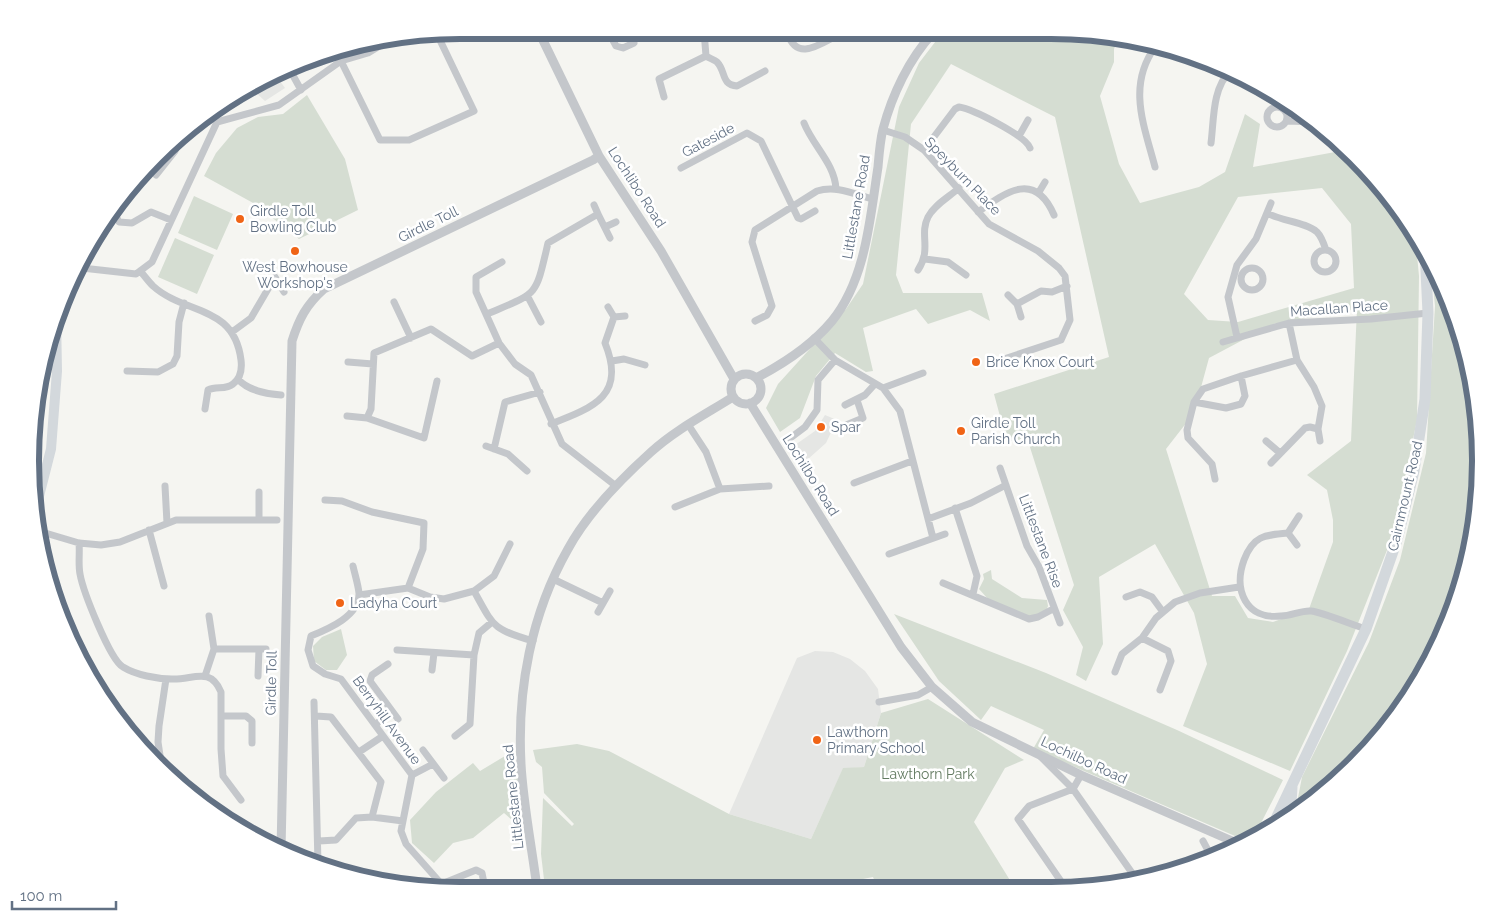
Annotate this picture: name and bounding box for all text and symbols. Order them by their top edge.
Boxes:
street label: Gateside [679,120,737,160]
street label: Speyburn Place [922,134,1004,218]
street label: Lochlibo Road [605,144,669,230]
street label: Littlestane Road [839,154,873,260]
place label: Girdle Toll Bowling Club [250,203,337,235]
street label: Girdle Toll [395,203,461,245]
marker: Girdle Toll Bowling Club [234,213,246,225]
marker: West Bowhouse Workshop's [289,245,301,257]
place label: West Bowhouse Workshop's [242,259,348,291]
street label: Macallan Place [1289,297,1389,319]
place label: Brice Knox Court [986,354,1095,370]
marker: Brice Knox Court [970,356,982,368]
place label: Girdle Toll Parish Church [971,415,1060,447]
place label: Spar [831,419,861,435]
marker: Spar [815,421,827,433]
marker: Girdle Toll Parish Church [955,425,967,437]
street label: Lochilbo Road [780,431,842,519]
street label: Cairnmount Road [1385,439,1425,553]
street label: Littlestane Rise [1016,492,1066,590]
place label: Ladyha Court [350,595,438,611]
marker: Ladyha Court [334,597,346,609]
street label: Girdle Toll [262,650,280,715]
street label: Berryhill Avenue [349,673,425,767]
place label: Lawthorn Primary School [827,724,925,756]
street label: Lochilbo Road [1038,733,1130,787]
marker: Lawthorn Primary School [811,734,823,746]
street label: Littlestane Road [500,744,526,850]
park label: Lawthorn Park [881,766,975,782]
scale bar [12,878,116,910]
text: 100 m [20,887,62,905]

